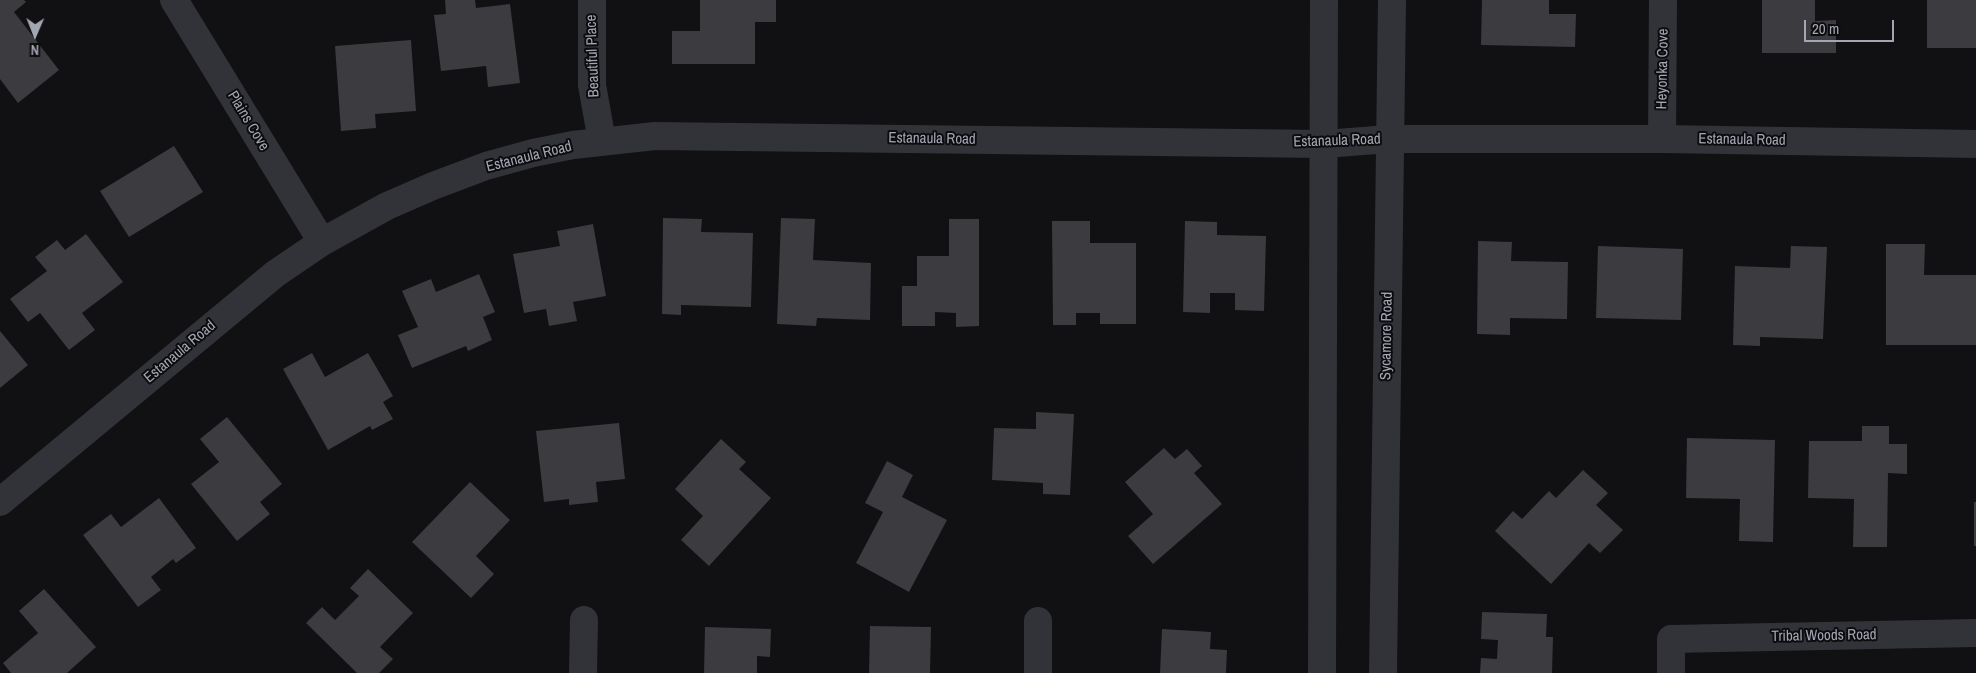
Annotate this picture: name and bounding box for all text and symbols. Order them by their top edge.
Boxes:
north arrow [10,10,60,60]
scale bar [1806,10,1896,42]
street label: Beautiful Place [583,14,603,98]
text: 20 m [1812,18,1839,39]
street label: Heyonka Cove [1653,29,1673,109]
text: N [30,41,39,59]
street label: Plains Cove [223,88,273,154]
street label: Estanaula Road [888,129,976,149]
street label: Estanaula Road [1293,130,1381,152]
street label: Estanaula Road [1698,130,1786,150]
street label: Estanaula Road [484,138,574,176]
street label: Sycamore Road [1377,292,1397,380]
street label: Estanaula Road [141,317,219,387]
street label: Tribal Woods Road [1771,626,1877,646]

